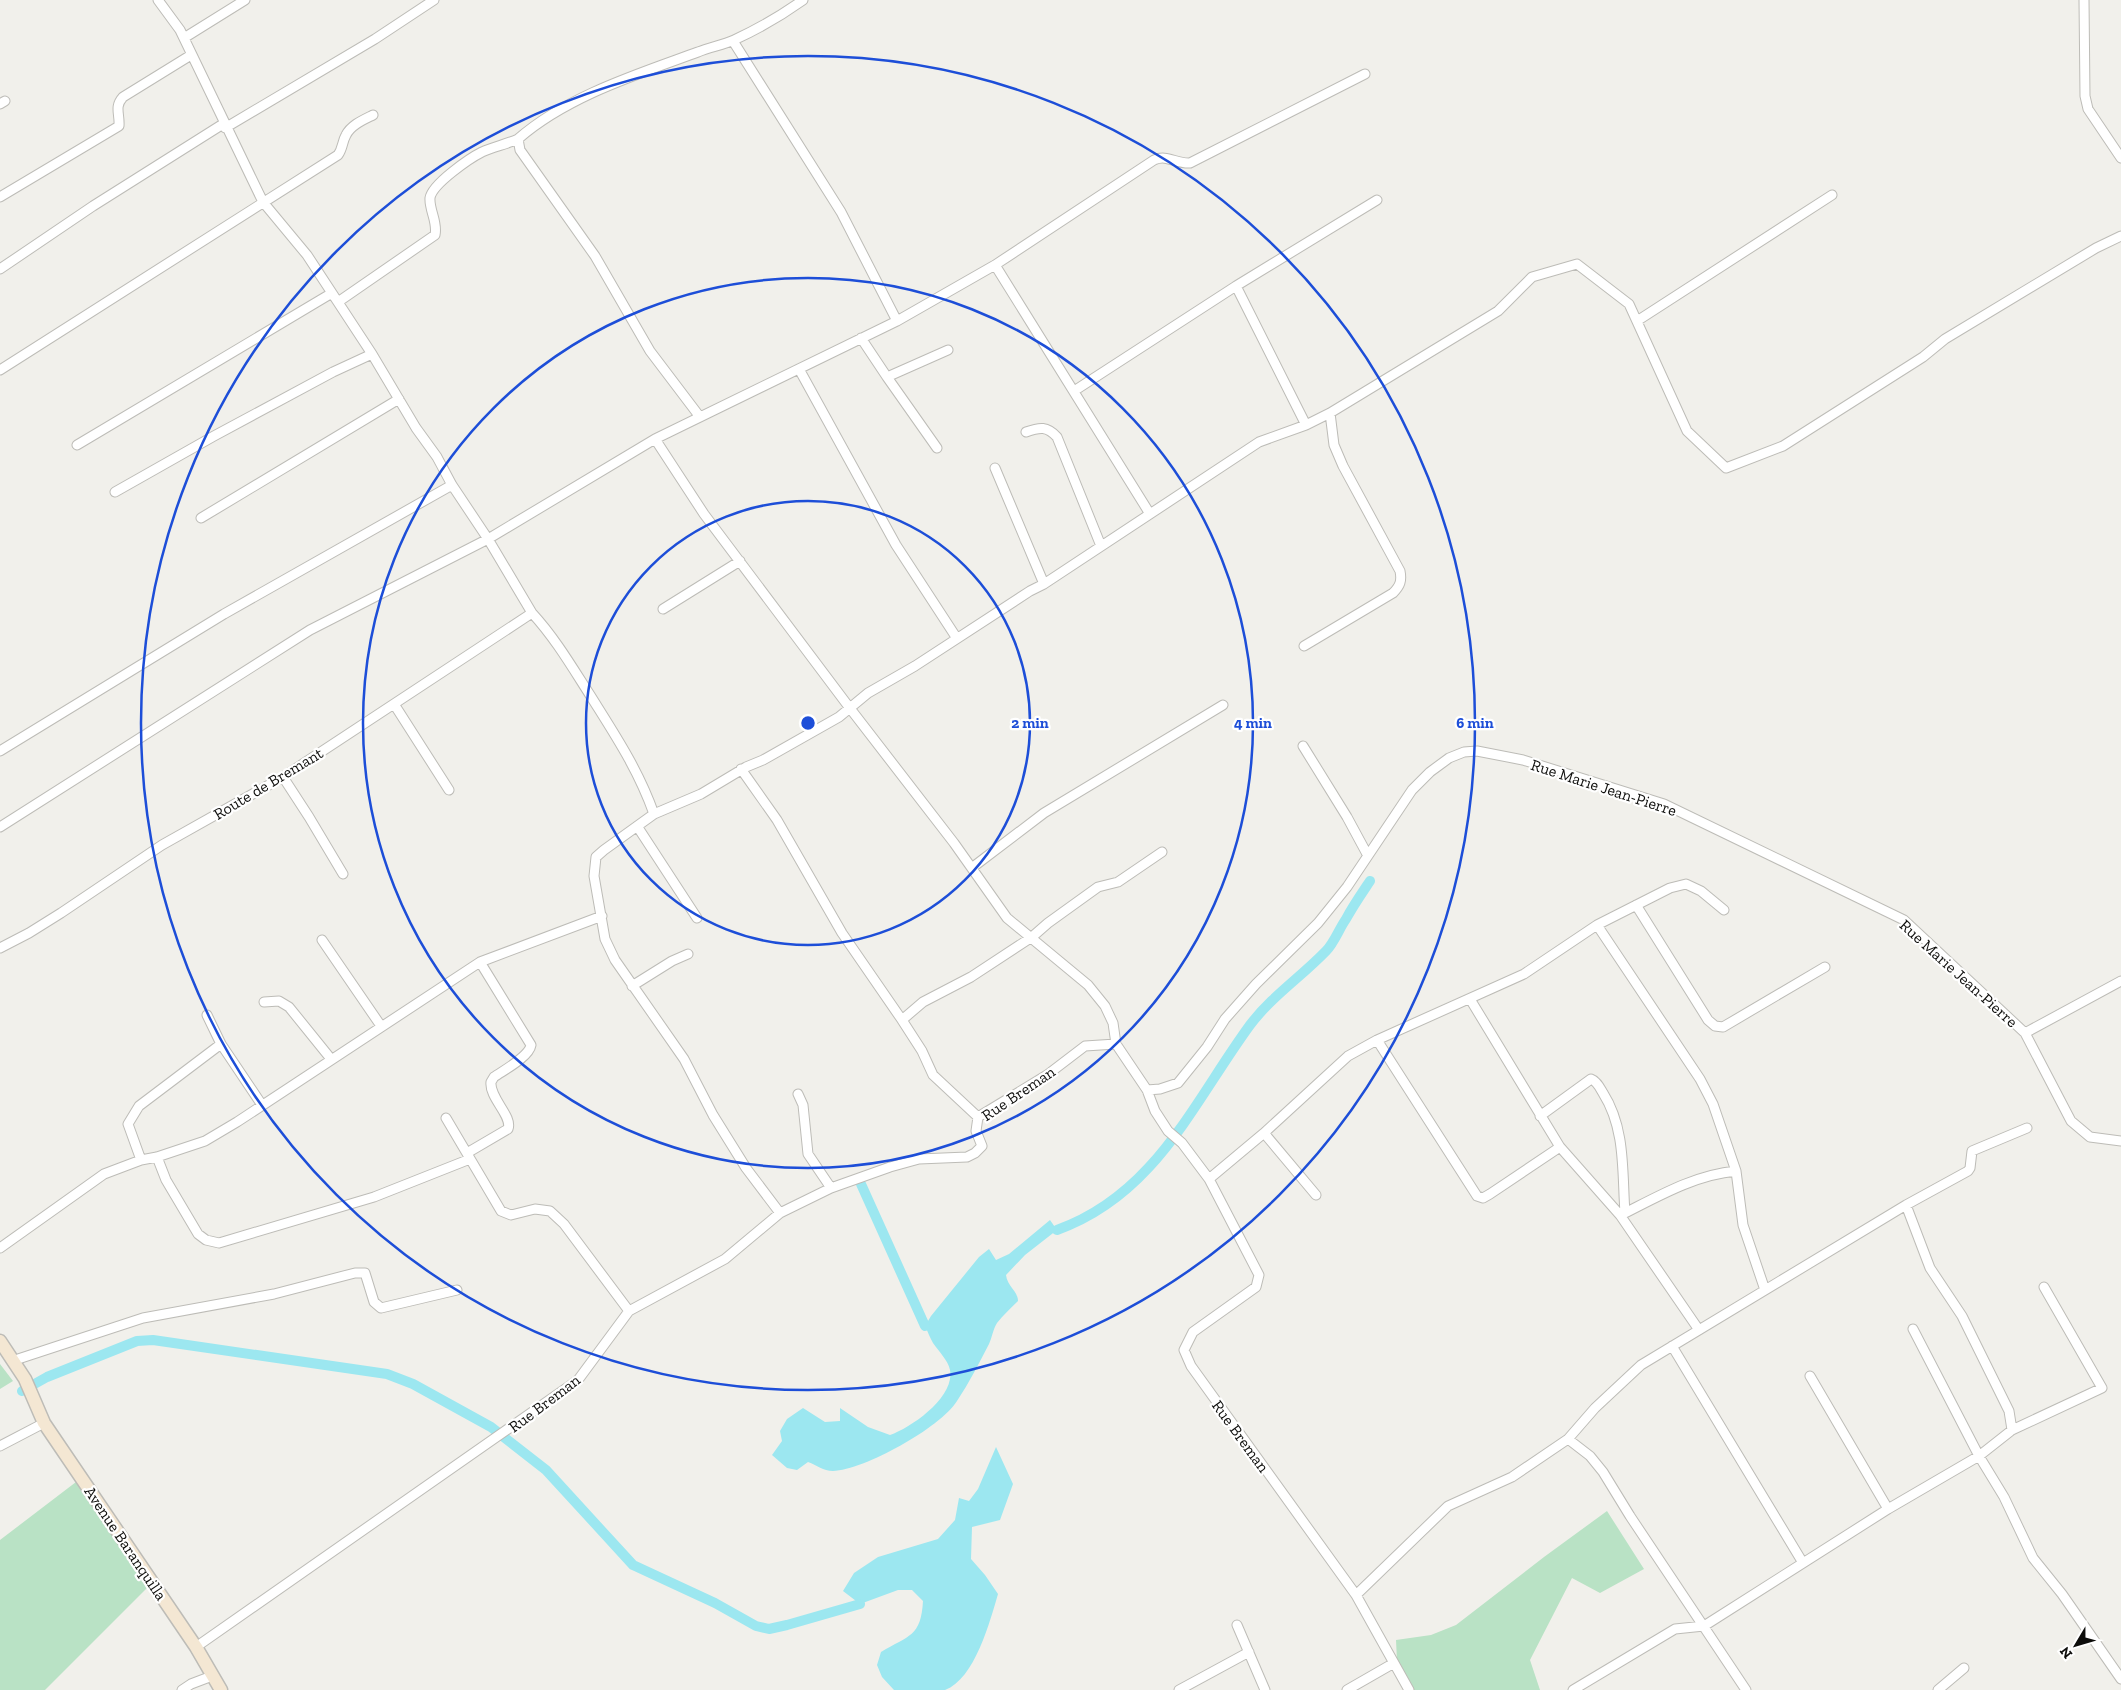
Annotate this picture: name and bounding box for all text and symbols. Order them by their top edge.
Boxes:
centre of rings [799,714,817,732]
text: 2 min [1011,714,1049,732]
text: 4 min [1234,714,1272,732]
text: 6 min [1456,714,1494,732]
street label: Route de Bremant [210,743,327,824]
street label: Rue Marie Jean-Pierre [1529,755,1679,820]
street label: Rue Marie Jean-Pierre [1896,915,2022,1031]
street label: Rue Breman [978,1061,1059,1125]
street label: Rue Breman [505,1370,584,1436]
street label: Rue Breman [1208,1396,1274,1477]
street label: Avenue Baranquilla [80,1483,171,1604]
north arrow [2051,1620,2101,1670]
text: N [2056,1643,2076,1662]

